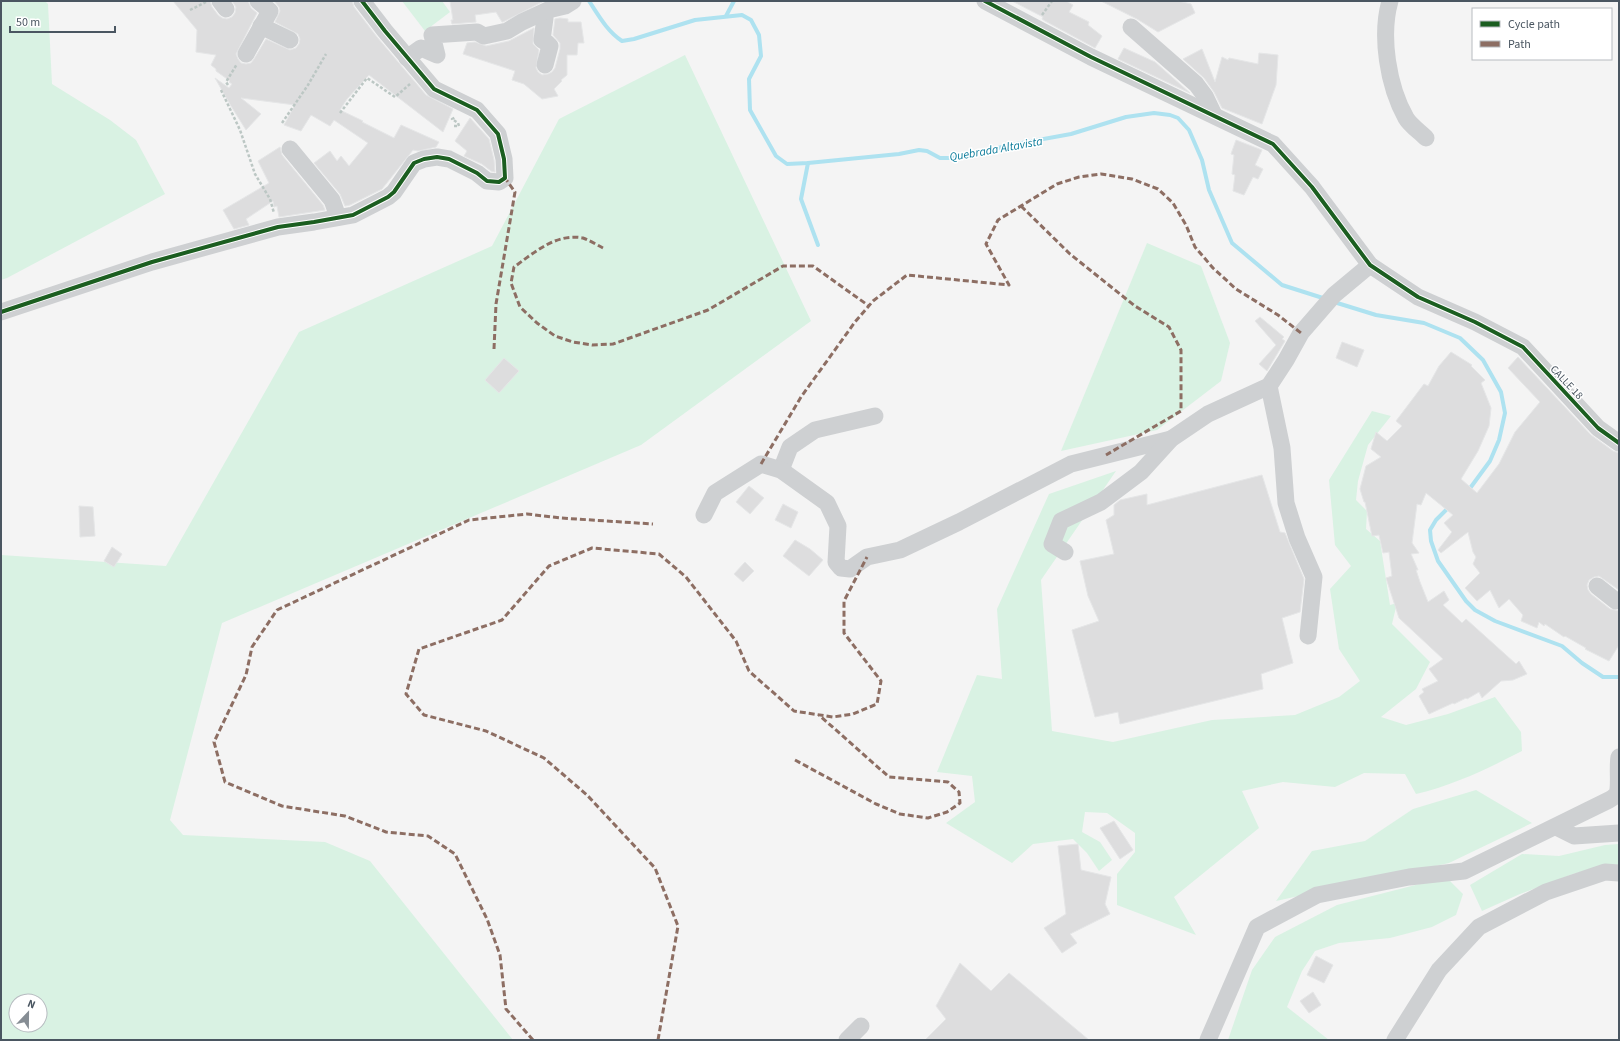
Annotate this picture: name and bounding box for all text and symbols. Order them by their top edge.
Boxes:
scale bar [10,8,115,34]
legend [1472,8,1612,60]
text: 50 m [16,14,40,31]
text: Cycle path [1508,16,1560,33]
text: Path [1508,36,1531,53]
water label: Quebrada Altavista [948,133,1045,166]
street label: CALLE 18 [1547,362,1587,403]
north arrow [8,993,48,1033]
text: N [25,996,38,1013]

